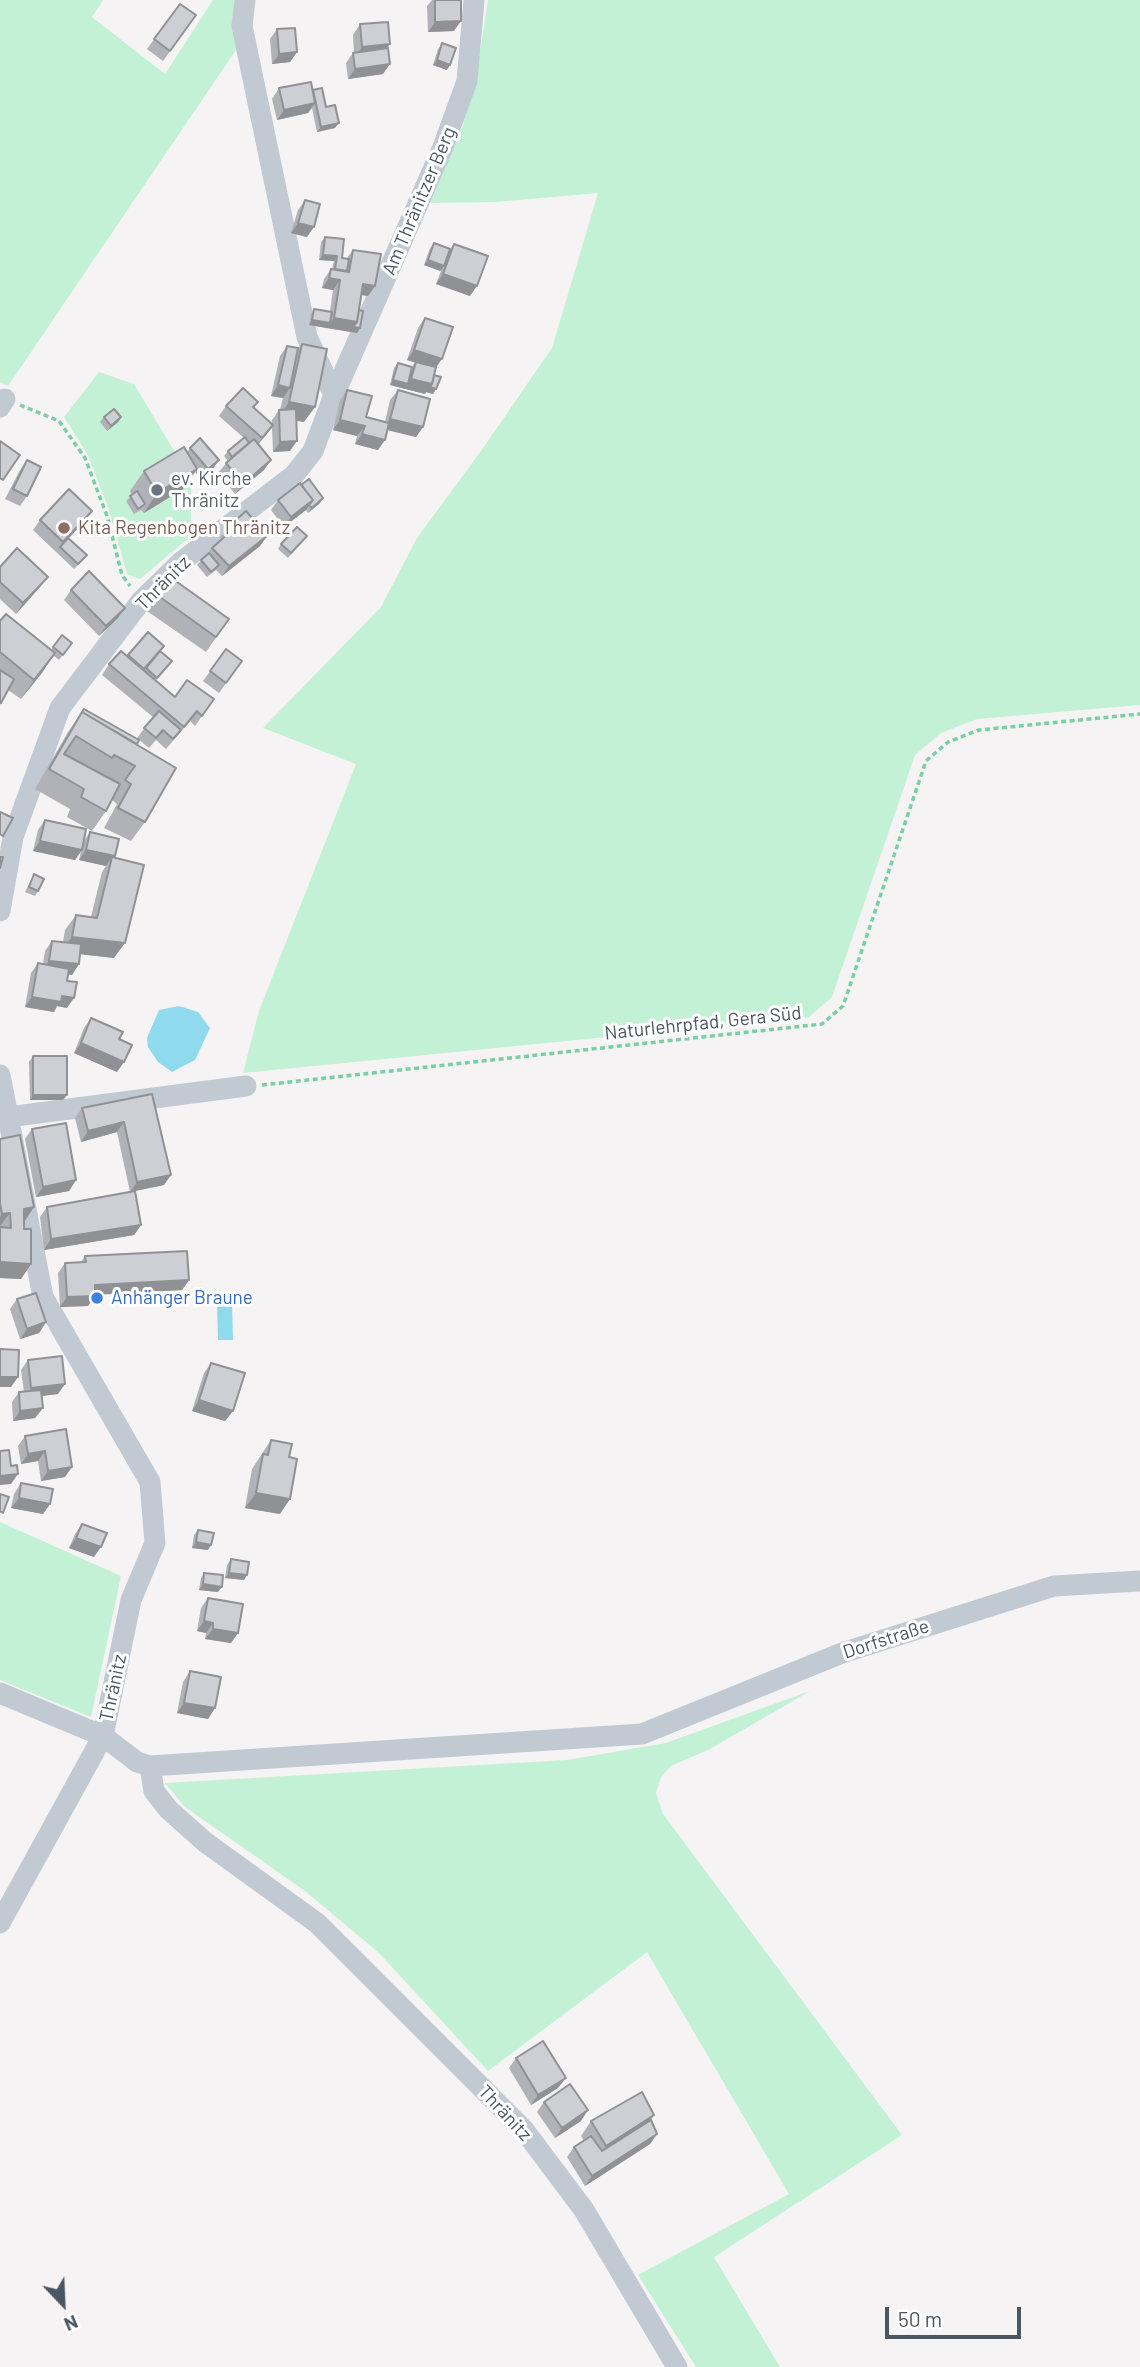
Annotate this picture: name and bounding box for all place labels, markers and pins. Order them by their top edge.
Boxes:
place label: ev. Kirche Thränitz [171,468,252,512]
marker: ev. Kirche Thränitz [149,482,165,498]
place label: Kita Regenbogen Thränitz [78,517,290,539]
marker: Kita Regenbogen Thränitz [56,520,72,536]
place label: Anhänger Braune [111,1287,253,1309]
marker: Anhänger Braune [89,1290,105,1306]

